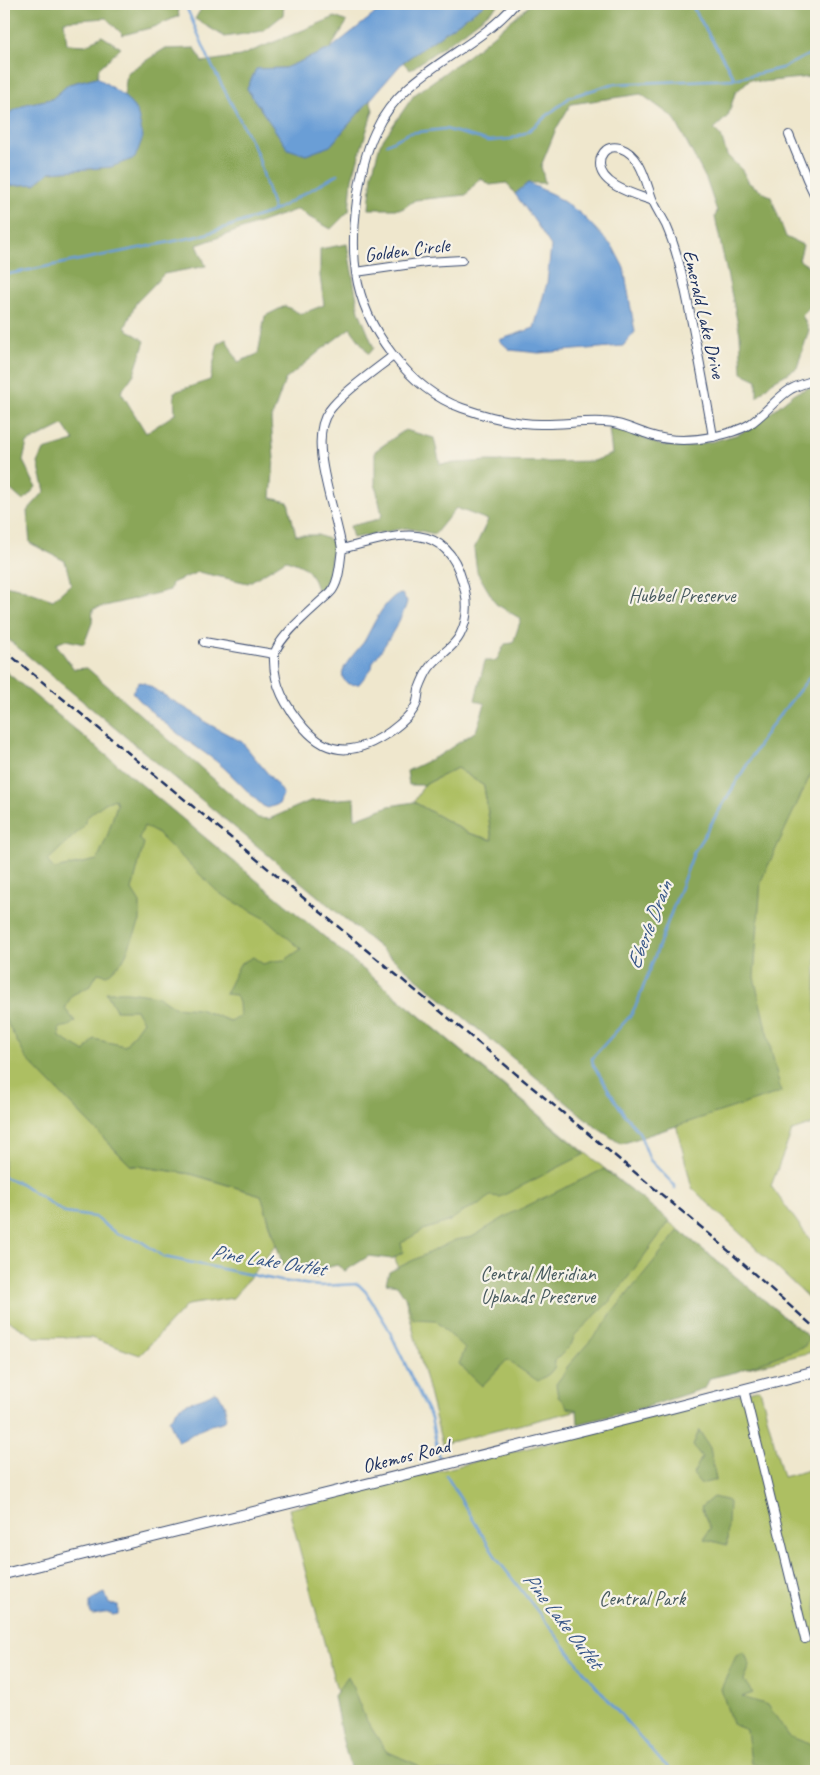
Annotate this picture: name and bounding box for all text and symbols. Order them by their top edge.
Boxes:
street label: Golden Circle [363,232,453,268]
street label: Emerald Lake Drive [677,248,731,382]
park label: Hubbel Preserve [628,583,737,608]
water label: Eberle Drain [620,876,678,973]
water label: Pine Lake Outlet [209,1238,331,1282]
park label: Central Meridian Uplands Preserve [480,1261,597,1309]
street label: Okemos Road [360,1432,455,1479]
water label: Pine Lake Outlet [517,1567,611,1676]
park label: Central Park [599,1586,687,1611]

